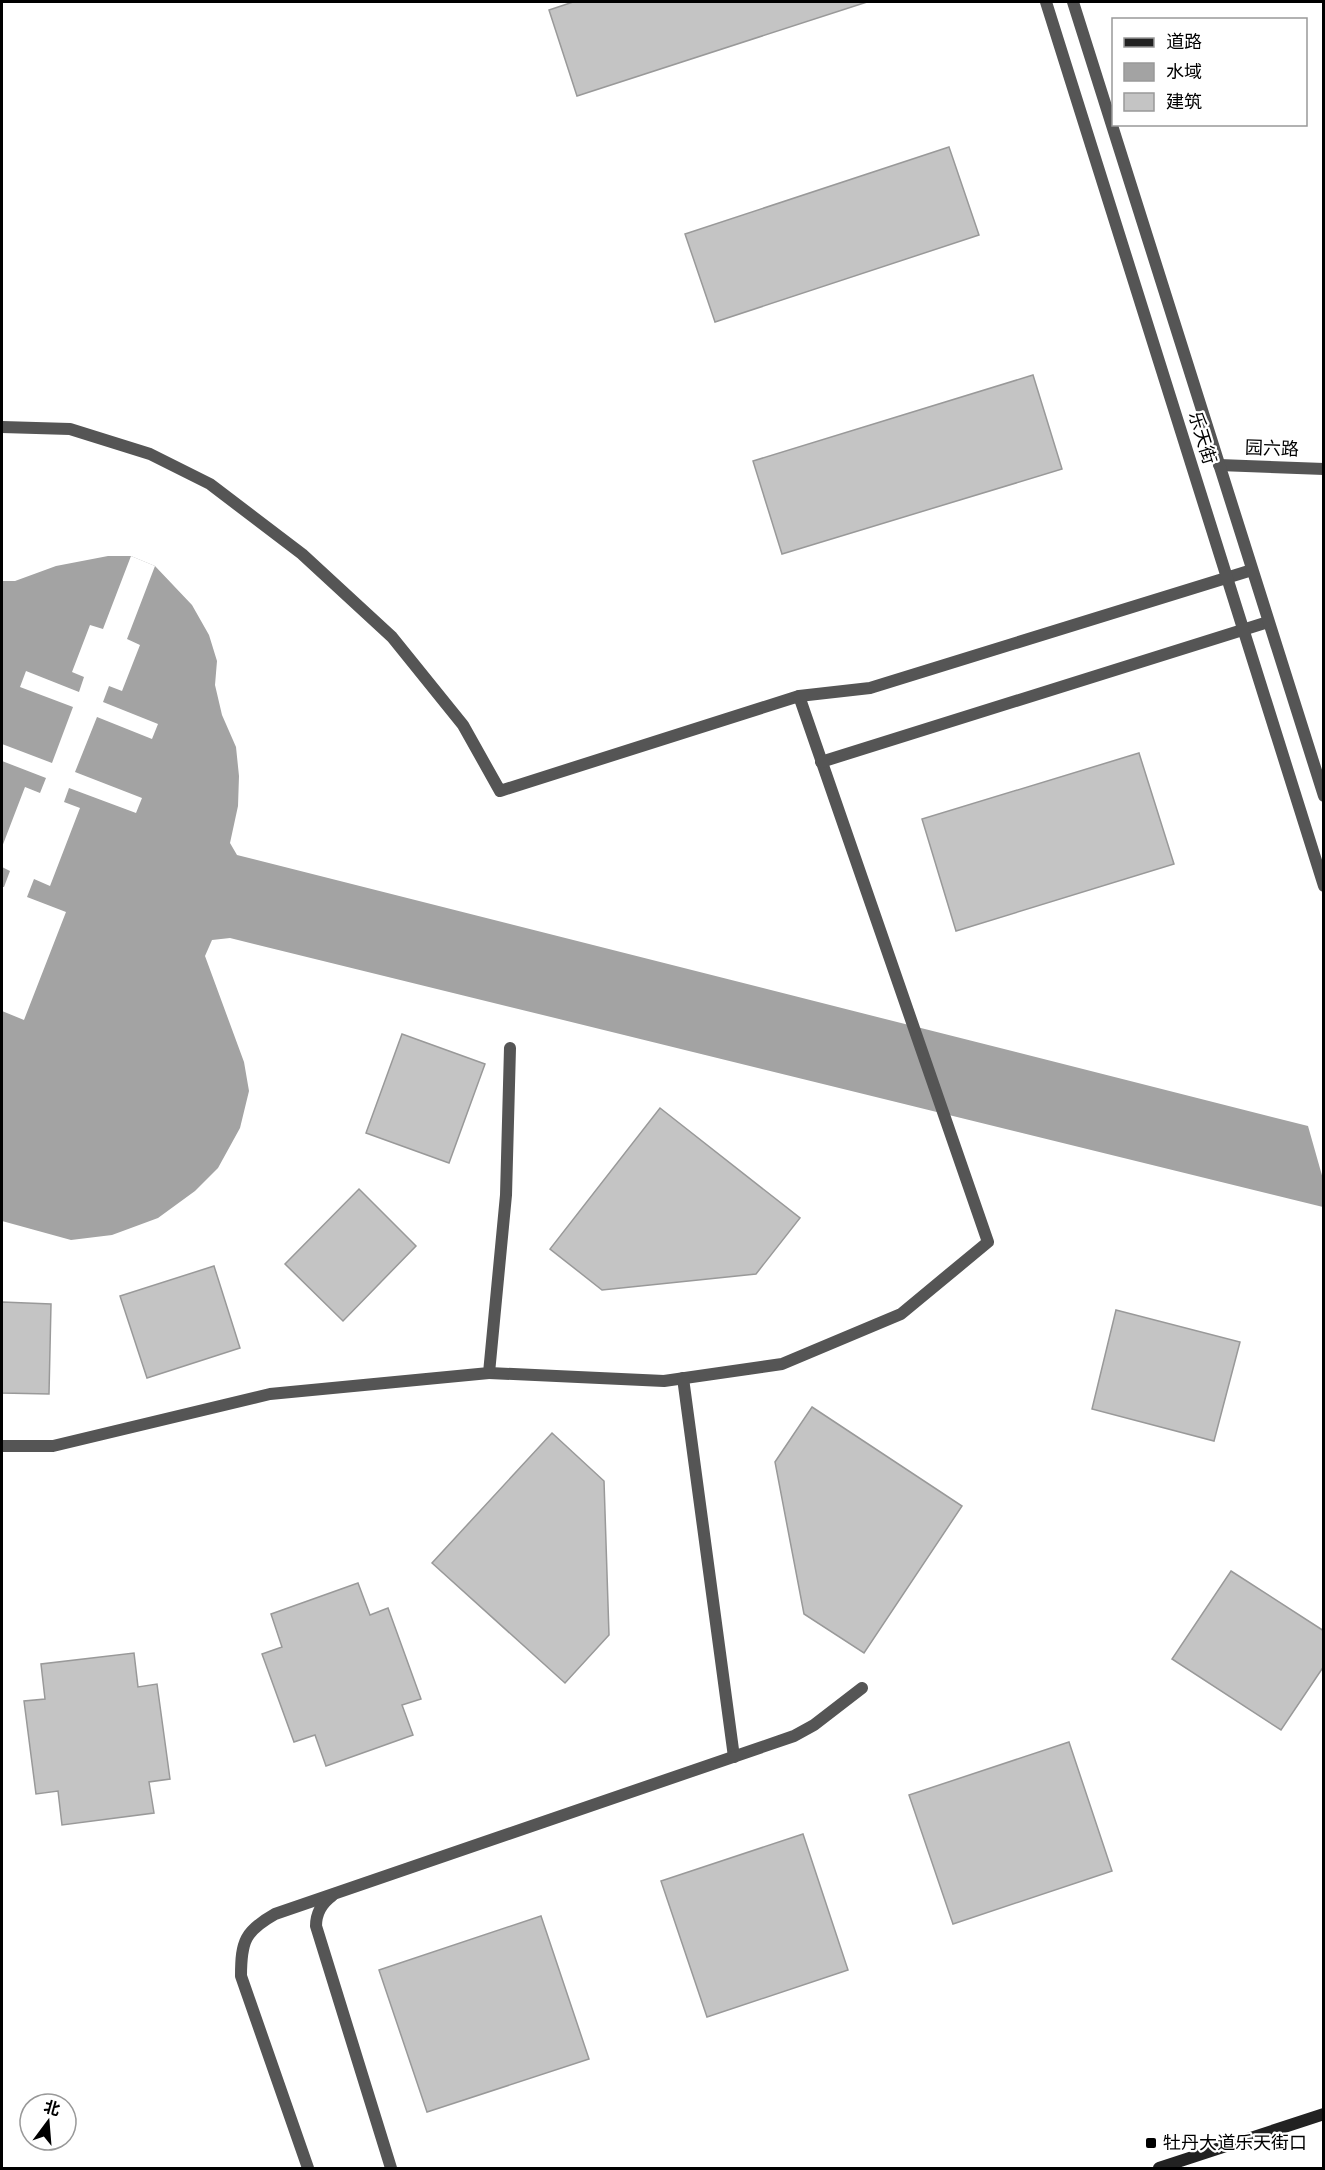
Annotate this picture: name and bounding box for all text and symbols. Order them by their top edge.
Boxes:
legend [1112,18,1307,126]
text: 道路 [1166,30,1202,55]
text: 水域 [1166,60,1202,85]
text: 建筑 [1166,90,1202,115]
street label: 乐天街 [1182,409,1222,467]
street label: 园六路 [1245,436,1299,462]
north arrow [18,2092,78,2152]
text: 北 [41,2096,63,2121]
place label: 牡丹大道乐天街口 [1163,2131,1307,2156]
marker: 牡丹大道乐天街口 [1144,2136,1158,2150]

